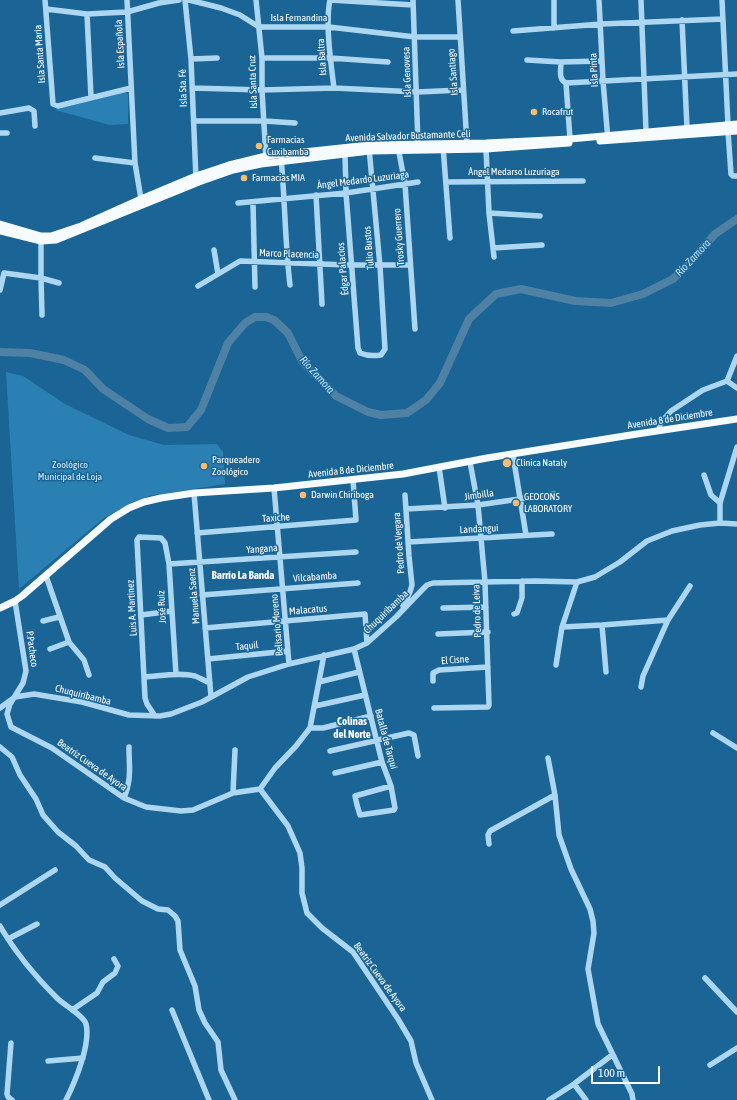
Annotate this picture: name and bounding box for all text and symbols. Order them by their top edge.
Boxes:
street label: Isla Fernandina [271,12,327,24]
street label: Isla Española [113,19,127,69]
street label: Isla Santa María [32,24,48,84]
street label: Isla Baltra [315,38,329,76]
street label: Isla Genovesa [400,46,414,98]
street label: Isla Santiago [445,48,461,96]
street label: Isla Pinta [587,53,601,87]
street label: Isla Santa Cruz [246,55,260,109]
street label: Isla Sta. Fé [176,69,190,107]
place label: Rocafrut [542,106,573,118]
marker: Rocafrut [529,107,539,117]
street label: Avenida Salvador Bustamante Celi [345,128,471,144]
place label: Farmacias Cuxibamba [267,134,309,158]
marker: Farmacias Cuxibamba [254,141,264,151]
street label: Ángel Medarso Luzuriaga [468,166,560,178]
street label: Ángel Medardo Luzuriaga [316,168,410,192]
place label: Farmacias MIA [252,172,305,184]
marker: Farmacias MIA [239,173,249,183]
street label: Trosky Guerrero [391,208,407,266]
street label: Tulio Bustos [361,226,377,270]
water label: Río Zamora [673,237,713,279]
street label: Édgar Palacios [335,242,351,296]
street label: Marco Placencia [259,247,319,261]
water label: Río Zamora [297,354,337,396]
street label: Avenida 8 de Diciembre [627,406,713,432]
place label: Parqueadero Zoológico [212,454,260,478]
marker: Clínica Nataly [501,457,513,469]
place label: Clínica Nataly [516,457,567,469]
park label: Zoológico Municipal de Loja [38,459,102,482]
street label: Avenida 8 de Diciembre [308,460,394,480]
marker: Parqueadero Zoológico [199,461,209,471]
street label: Jimbilla [463,487,495,503]
place label: Darwin Chiriboga [311,489,374,501]
marker: Darwin Chiriboga [298,490,308,500]
place label: GEOCONS LABORATORY [524,491,572,514]
marker: GEOCONS LABORATORY [511,498,521,508]
street label: Taxiche [262,511,290,525]
street label: Pedro de Vergara [391,512,407,574]
street label: Landangui [459,522,499,536]
street label: Yangana [246,542,278,556]
street label: Manuela Saenz [186,568,202,624]
district label: Barrio La Banda [212,569,274,583]
street label: Vilcabamba [293,569,337,585]
street label: Luis A. Martinez [125,580,139,636]
street label: Pedro de Leiva [470,584,484,638]
street label: Chuquiribamba [361,588,411,636]
street label: José Ruiz [155,590,169,624]
street label: Belisario Moreno [268,594,286,656]
street label: Malacatus [288,602,328,618]
street label: P.Pacheco [24,630,40,668]
street label: Taquil [235,639,259,653]
street label: El Cisne [441,653,469,667]
street label: Chuquiribamba [54,682,112,708]
street label: Batalla de Tarqui [372,707,400,771]
district label: Colinas del Norte [333,715,371,741]
street label: Beatriz Cueva de Ayora [55,736,129,794]
street label: Beatriz Cueva de Ayora [351,940,409,1014]
scale bar [593,1058,662,1084]
text: 100 m [598,1066,625,1080]

